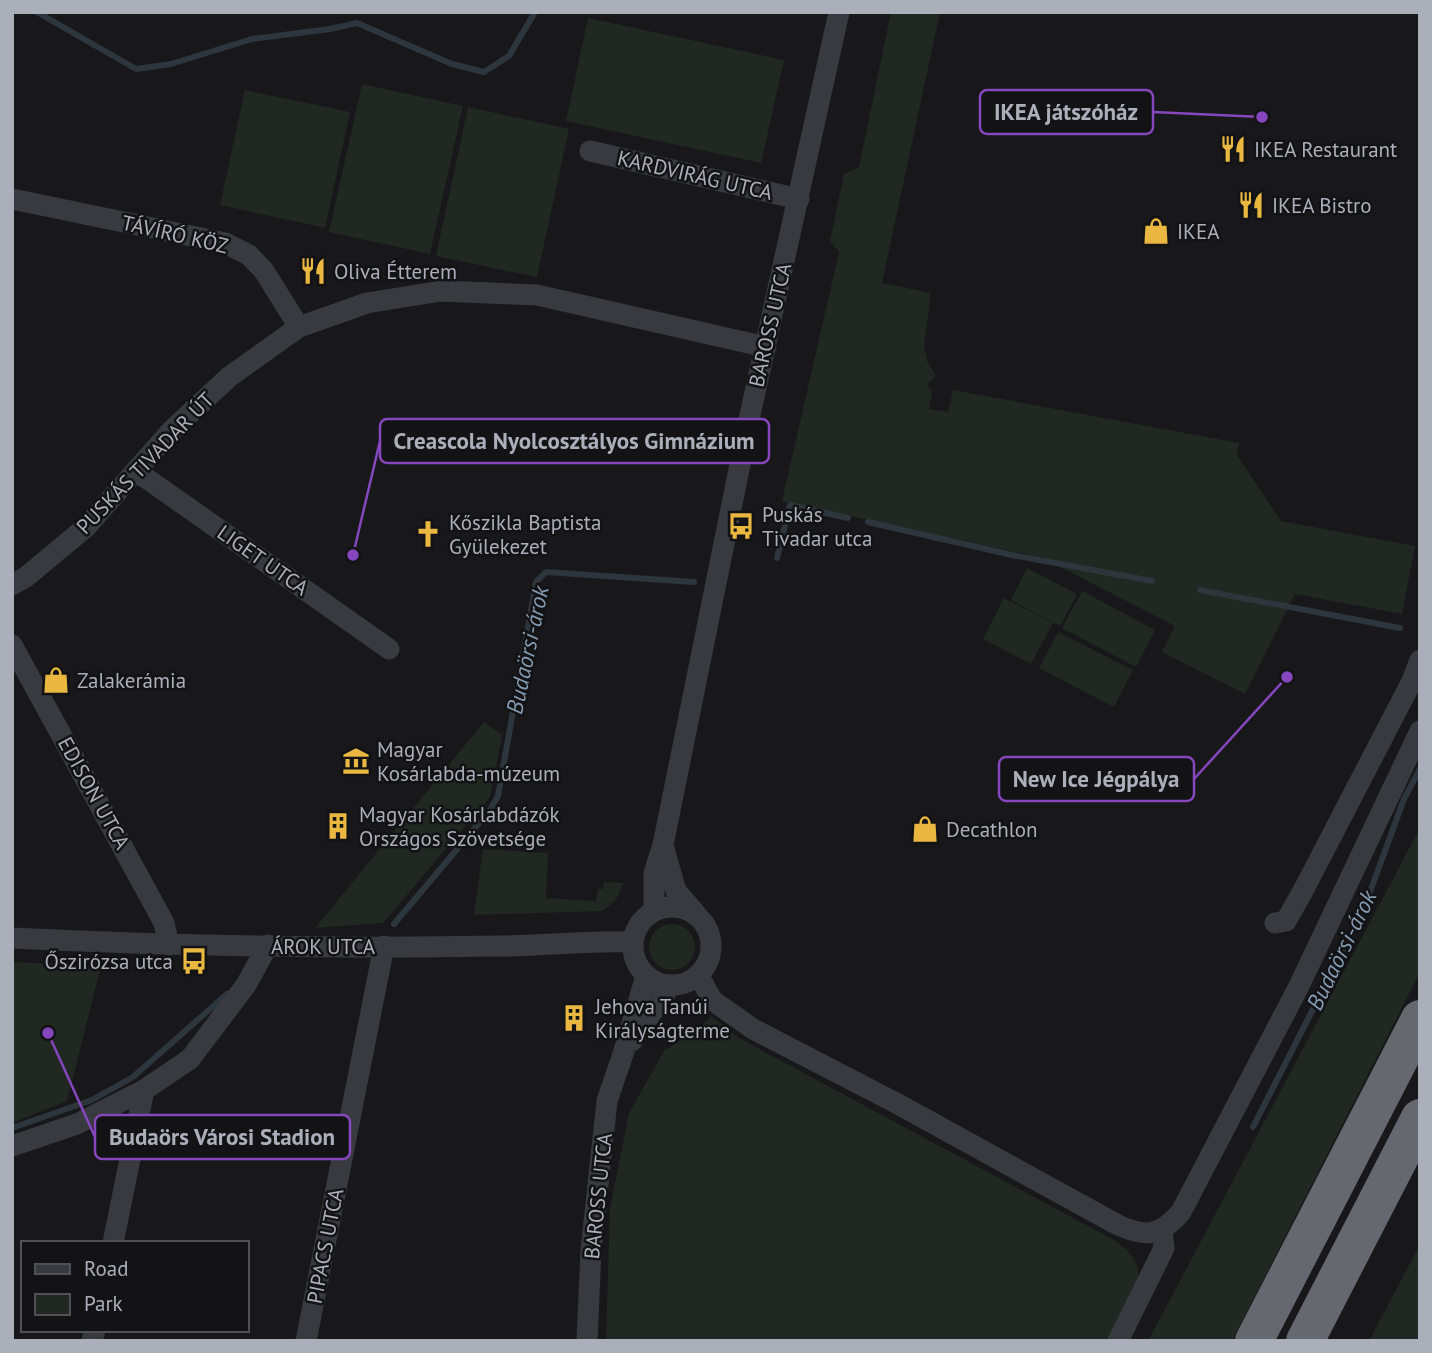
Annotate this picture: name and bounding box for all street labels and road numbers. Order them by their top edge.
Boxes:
street label: KARDVIRÁG UTCA [615,144,776,206]
street label: TÁVÍRÓ KÖZ [119,209,231,259]
street label: BAROSS UTCA [743,260,798,390]
street label: PUSKÁS TIVADAR ÚT [70,386,220,540]
street label: LIGET UTCA [212,519,315,602]
street label: EDISON UTCA [52,732,136,855]
street label: ÁROK UTCA [271,933,376,960]
street label: BAROSS UTCA [578,1131,618,1260]
street label: PIPACS UTCA [301,1185,350,1306]

